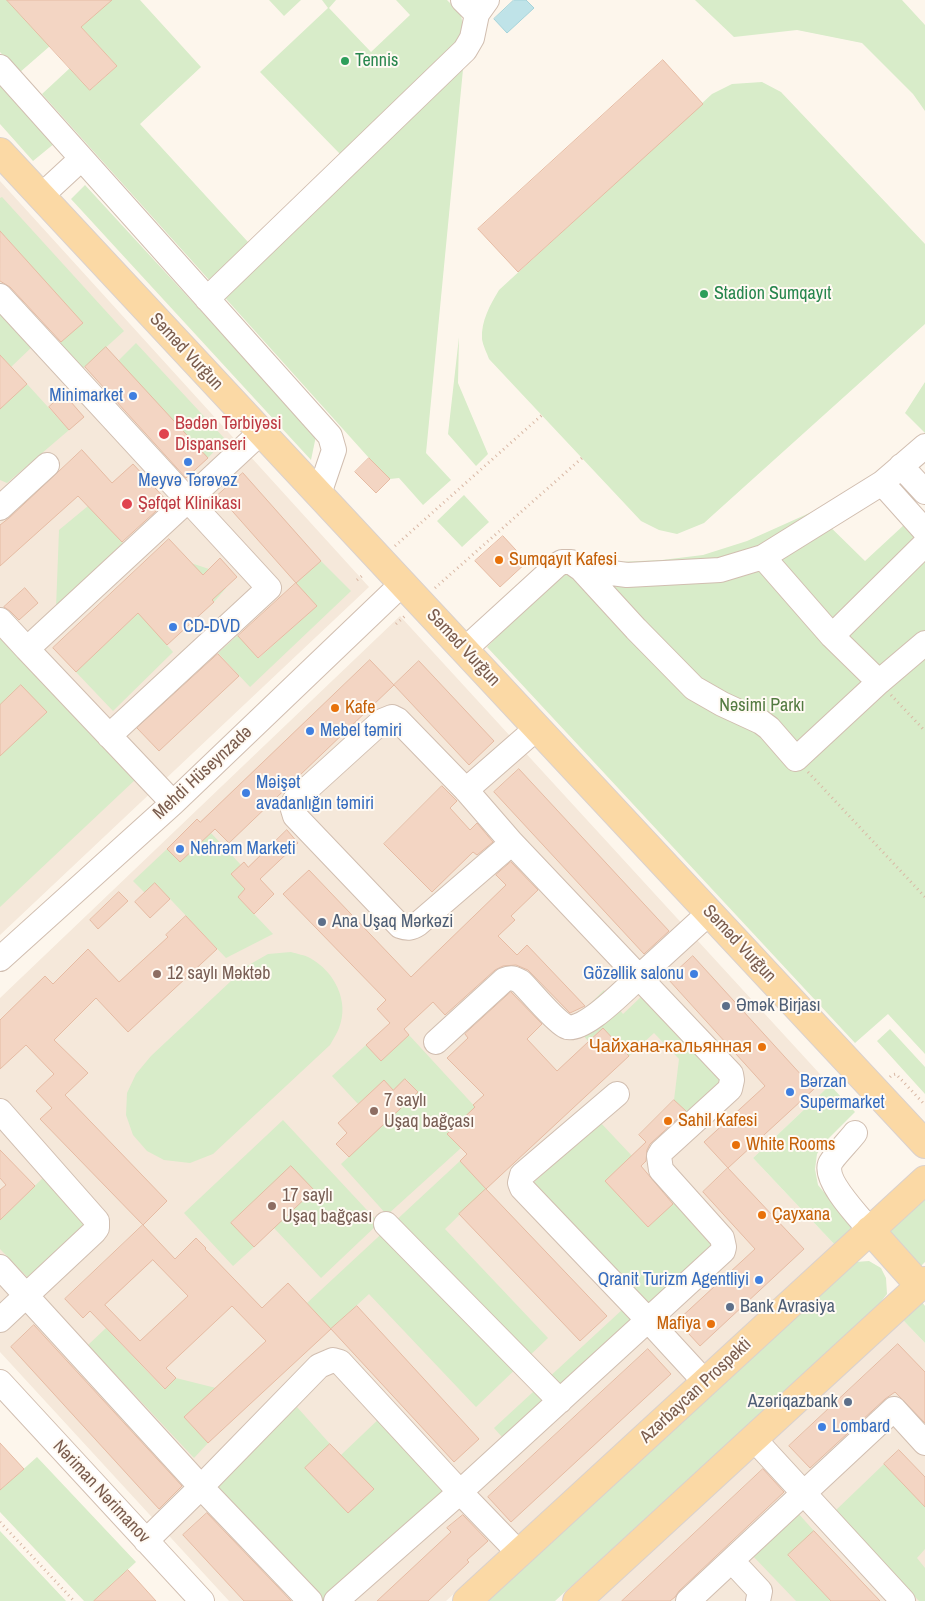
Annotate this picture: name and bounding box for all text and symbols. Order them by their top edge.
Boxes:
place label: Tennis [355,50,398,72]
marker: Tennis [339,55,351,67]
place label: Stadion Sumqayıt [714,283,831,305]
marker: Stadion Sumqayıt [698,288,710,300]
street label: Səməd Vurğun [145,309,227,395]
place label: Minimarket [49,385,123,407]
marker: Minimarket [127,390,139,402]
place label: Bədən Tərbiyəsi Dispanseri [175,413,282,456]
marker: Bədən Tərbiyəsi Dispanseri [157,427,171,441]
marker: Meyvə Tərəvəz [182,456,194,468]
place label: Meyvə Tərəvəz [138,470,238,492]
place label: Şəfqət Klinikası [138,493,241,515]
marker: Şəfqət Klinikası [120,497,134,511]
place label: Sumqayıt Kafesi [509,549,617,571]
marker: Sumqayıt Kafesi [493,554,505,566]
street label: Səməd Vurğun [422,605,504,691]
place label: CD-DVD [183,616,240,638]
marker: CD-DVD [167,621,179,633]
park label: Nəsimi Parkı [719,695,805,717]
place label: Kafe [345,697,375,719]
marker: Kafe [329,702,341,714]
place label: Mebel təmiri [320,720,402,742]
street label: Mehdi Hüseynzadə [149,722,257,824]
marker: Mebel təmiri [304,725,316,737]
place label: Məişət avadanlığın təmiri [256,772,374,814]
marker: Məişət avadanlığın təmiri [240,787,252,799]
place label: Nehrəm Marketi [190,838,296,860]
marker: Nehrəm Marketi [174,843,186,855]
street label: Səməd Vurğun [698,901,780,987]
place label: Ana Uşaq Mərkəzi [332,911,453,933]
marker: Ana Uşaq Mərkəzi [316,916,328,928]
place label: 12 saylı Məktəb [167,963,270,985]
place label: Gözəllik salonu [583,963,684,985]
marker: 12 saylı Məktəb [151,968,163,980]
marker: Gözəllik salonu [688,968,700,980]
place label: Əmək Birjası [736,995,821,1017]
marker: Əmək Birjası [720,1000,732,1012]
place label: Чайхана-кальянная [589,1036,752,1058]
marker: Чайхана-кальянная [756,1041,768,1053]
place label: Bərzan Supermarket [800,1071,884,1114]
marker: Bərzan Supermarket [784,1086,796,1098]
place label: 7 saylı Uşaq bağçası [384,1090,474,1132]
marker: 7 saylı Uşaq bağçası [368,1105,380,1117]
place label: Sahil Kafesi [678,1110,758,1132]
marker: Sahil Kafesi [662,1115,674,1127]
place label: White Rooms [746,1134,835,1156]
marker: White Rooms [730,1139,742,1151]
place label: 17 saylı Uşaq bağçası [282,1185,372,1228]
marker: 17 saylı Uşaq bağçası [266,1200,278,1212]
place label: Çayxana [772,1204,830,1226]
marker: Çayxana [756,1209,768,1221]
place label: Qranit Turizm Agentliyi [598,1269,749,1291]
marker: Qranit Turizm Agentliyi [753,1274,765,1286]
place label: Bank Avrasiya [740,1296,835,1318]
marker: Bank Avrasiya [724,1301,736,1313]
place label: Mafiya [657,1313,701,1335]
marker: Mafiya [705,1318,717,1330]
street label: Azərbaycan Prospekti [636,1334,756,1448]
place label: Azəriqazbank [748,1391,838,1413]
marker: Azəriqazbank [842,1396,854,1408]
place label: Lombard [832,1416,890,1438]
marker: Lombard [816,1421,828,1433]
street label: Nəriman Nərimanov [48,1436,154,1548]

